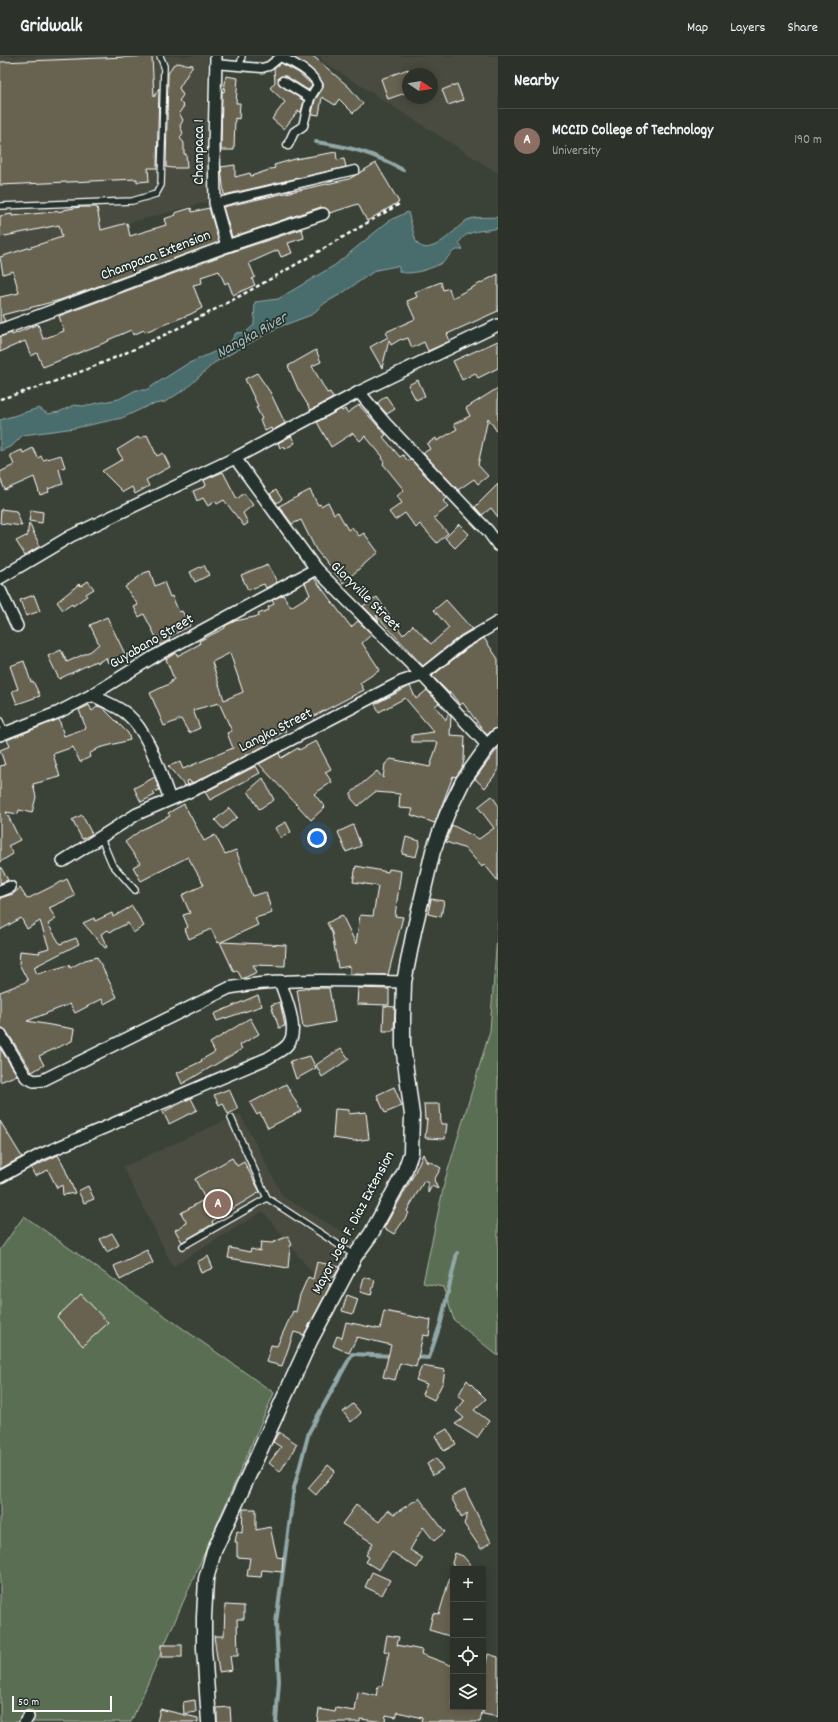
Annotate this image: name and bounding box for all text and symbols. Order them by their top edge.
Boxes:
text: Gridwalk [20,14,83,41]
text: Map [687,18,708,38]
text: Layers [730,18,765,38]
text: Share [787,18,818,38]
north arrow [402,68,438,104]
text: Nearby [514,70,558,94]
street label: Champaca 1 [189,119,211,185]
text: MCCID College of Technology [552,120,713,142]
text: A [523,131,531,150]
text: 190 m [794,131,822,150]
text: University [552,142,601,161]
street label: Champaca Extension [98,225,214,287]
water label: Nangka River [212,306,293,365]
street label: Gloryville Street [325,557,406,638]
street label: Guyabano Street [106,609,199,675]
street label: Langka Street [235,703,317,759]
your location [307,828,327,848]
street label: Mayor Jose F. Diaz Extension [307,1147,401,1299]
pin: A [205,1189,231,1219]
map controls [450,1566,486,1710]
button: + [450,1566,486,1602]
button: − [450,1602,486,1638]
button: locate [450,1638,486,1674]
button: layers [450,1674,486,1710]
scale bar [12,1694,112,1713]
text: 50 m [18,1695,39,1711]

